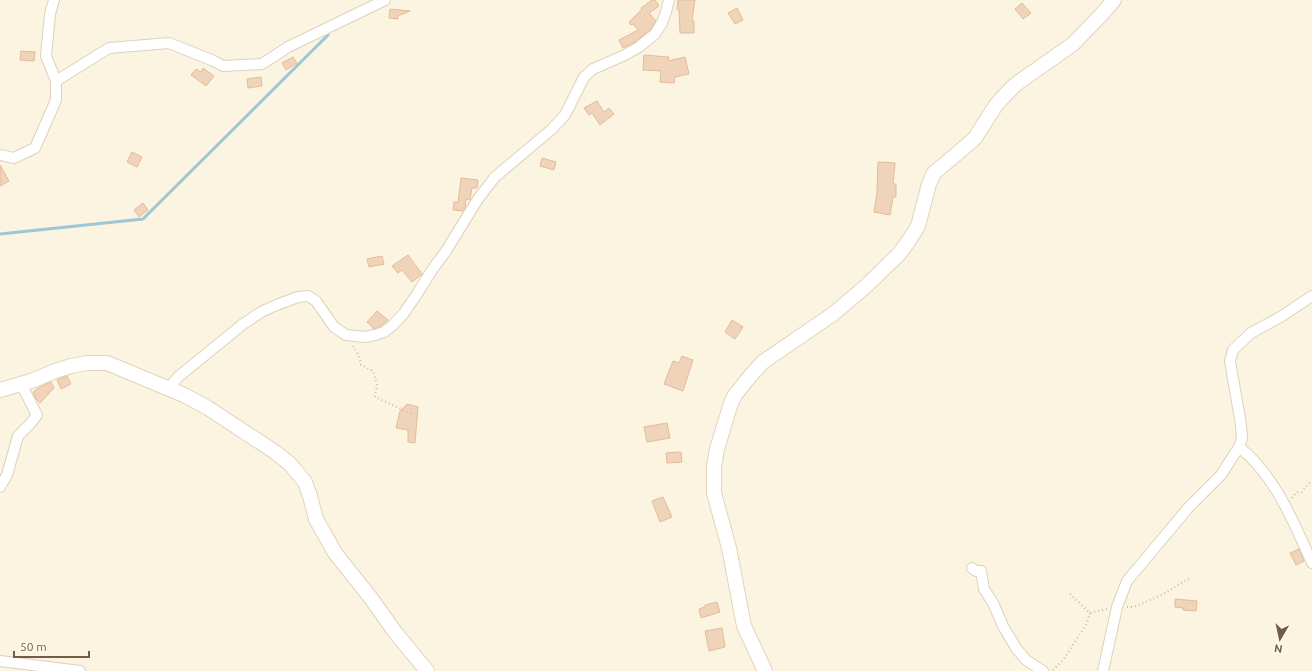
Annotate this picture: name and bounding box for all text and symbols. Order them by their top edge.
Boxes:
north arrow [1260,619,1300,659]
scale bar [14,633,89,659]
text: 50 m [20,640,47,653]
text: N [1273,642,1283,655]

